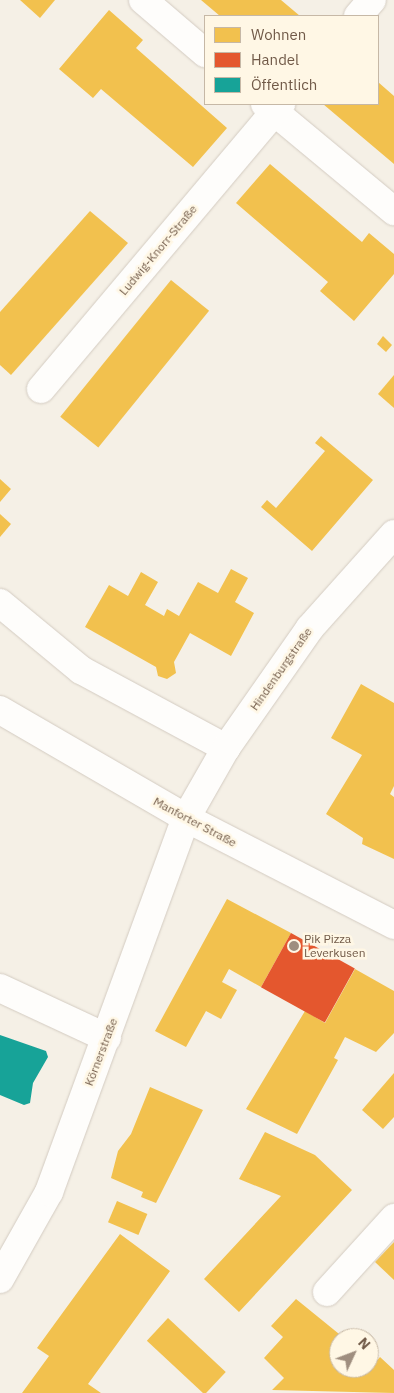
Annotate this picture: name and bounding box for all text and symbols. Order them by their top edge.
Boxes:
legend [204,15,379,105]
text: Wohnen [251,25,306,44]
text: Handel [251,50,299,69]
text: Öffentlich [251,75,317,94]
street label: Ludwig-Knorr-Straße [116,202,200,298]
street label: Hindenburgstraße [247,625,315,713]
street label: Manforter Straße [151,794,239,850]
place label: Pik Pizza Leverkusen [304,932,365,960]
marker: Pik Pizza Leverkusen [288,940,300,952]
street label: Körnerstraße [82,1016,120,1088]
north arrow [329,1328,379,1378]
text: N [354,1334,374,1353]

